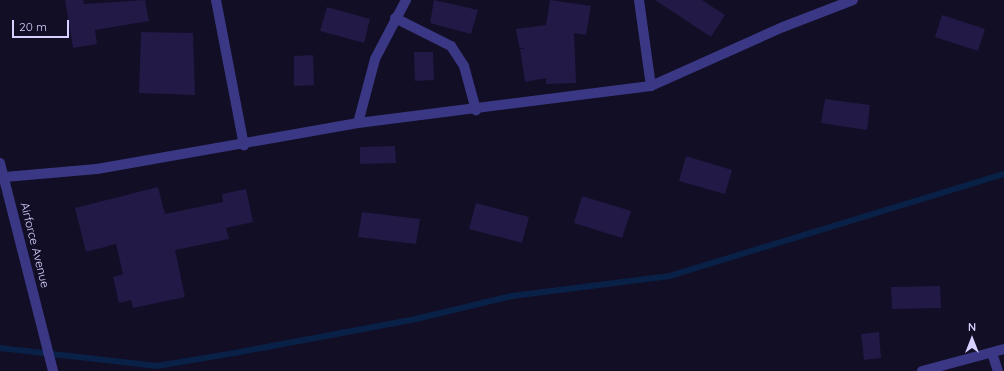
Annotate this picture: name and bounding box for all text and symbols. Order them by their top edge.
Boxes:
scale bar [14,12,71,38]
text: 20 m [19,19,47,34]
street label: Airforce Avenue [17,201,53,289]
north arrow [952,319,992,359]
text: N [968,320,976,334]

